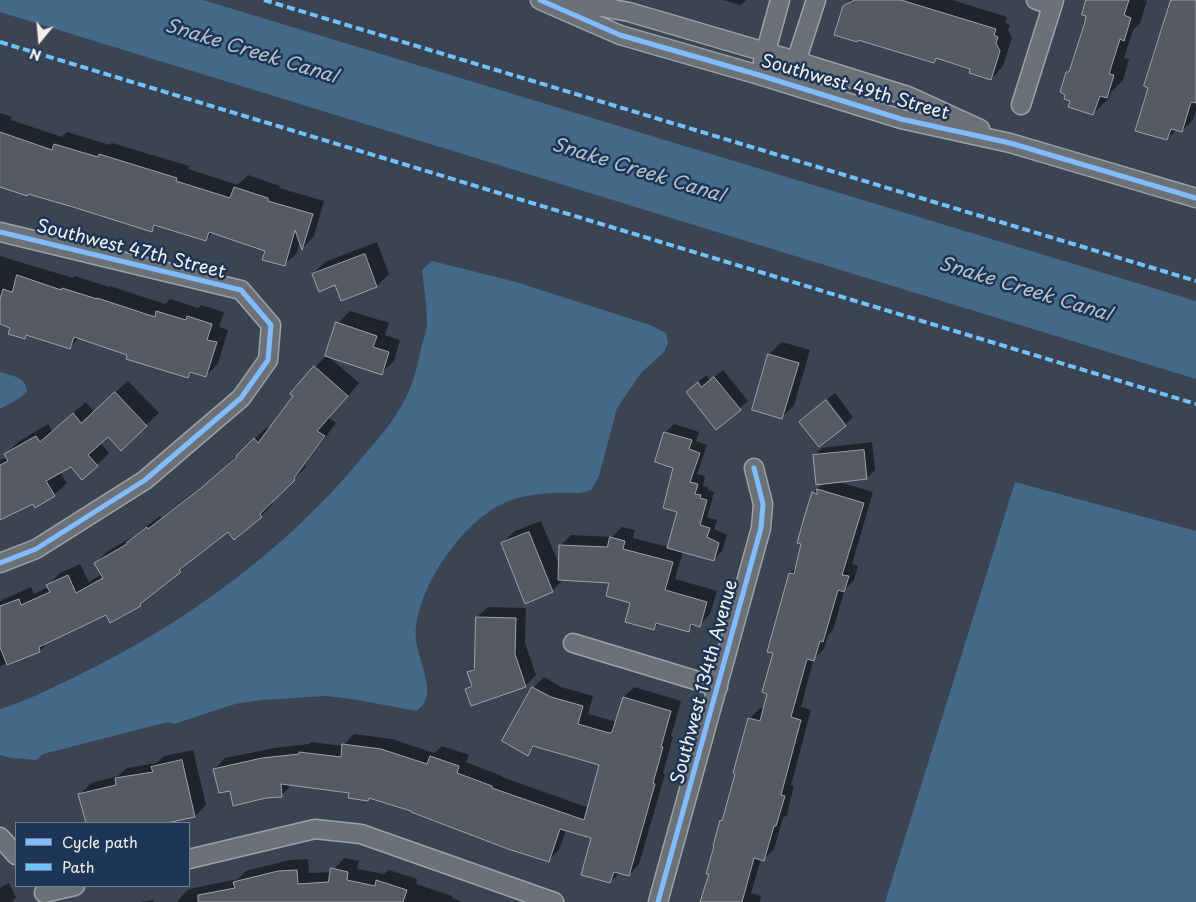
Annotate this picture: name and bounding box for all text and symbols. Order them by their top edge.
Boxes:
north arrow [15,15,65,65]
water label: Snake Creek Canal [162,15,340,89]
text: N [27,43,44,66]
street label: Southwest 49th Street [759,51,951,125]
water label: Snake Creek Canal [549,134,727,208]
street label: Southwest 47th Street [34,216,228,284]
water label: Snake Creek Canal [936,253,1114,327]
street label: Southwest 134th Avenue [667,578,743,786]
legend [15,822,190,887]
text: Cycle path [62,830,138,853]
text: Path [62,855,94,878]

